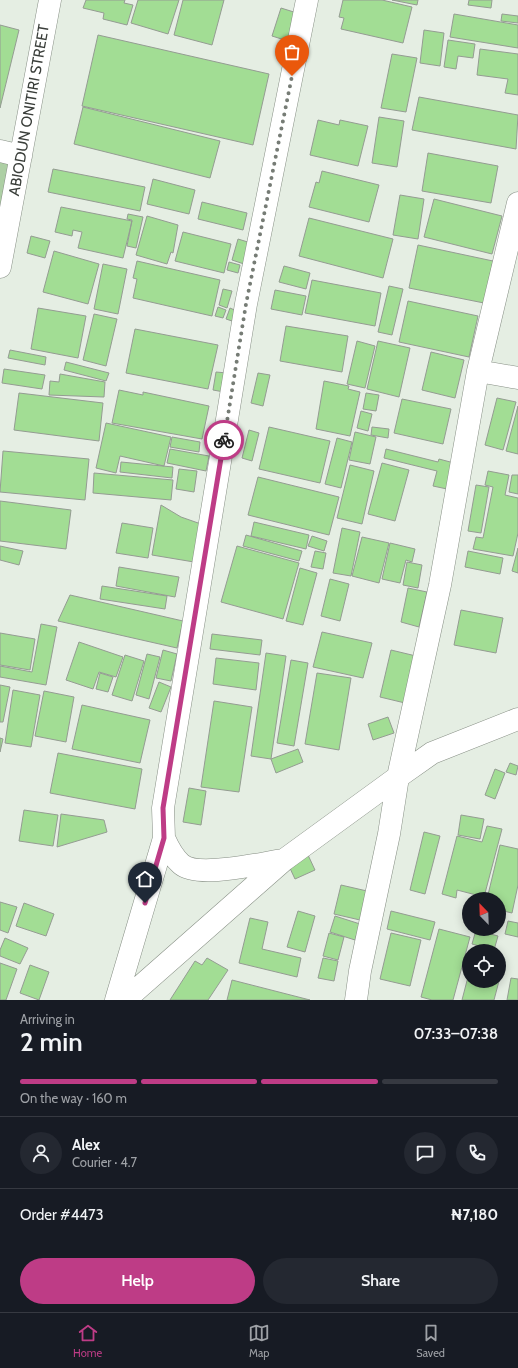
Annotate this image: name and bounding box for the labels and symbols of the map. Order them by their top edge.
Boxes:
street label: ABIODUN ONITIRI STREET [5,23,53,197]
pin [275,35,309,76]
courier [204,420,244,460]
pin [128,862,162,903]
north arrow [462,892,506,936]

